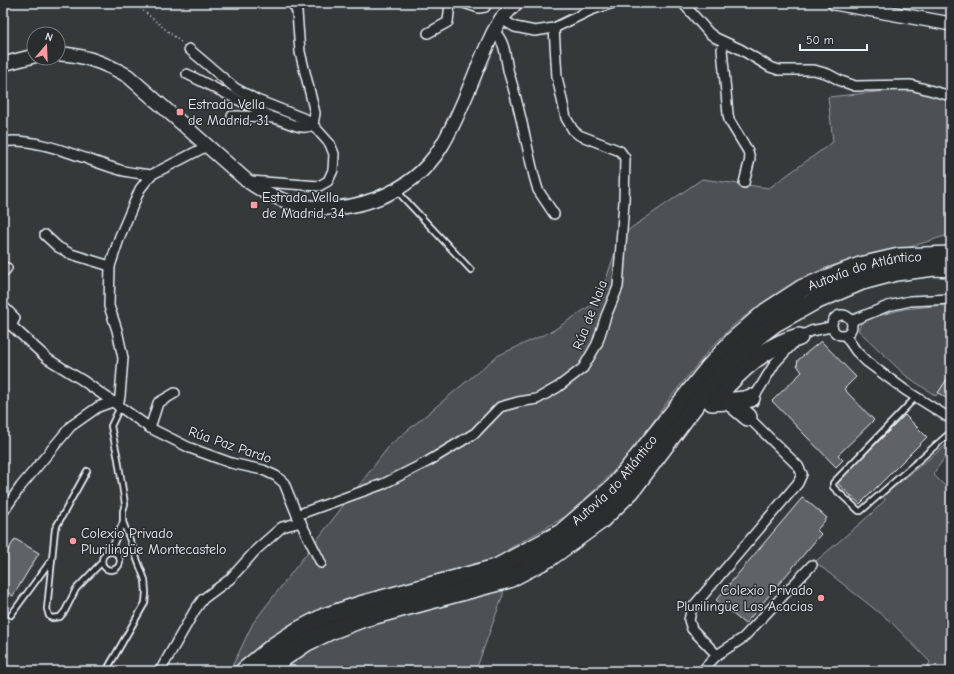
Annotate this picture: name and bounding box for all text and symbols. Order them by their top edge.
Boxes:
north arrow [26,26,66,66]
scale bar [800,26,867,52]
text: N [44,30,55,44]
text: 50 m [806,33,834,47]
place label: Estrada Vella de Madrid, 31 [188,96,269,129]
marker: Estrada Vella de Madrid, 31 [175,107,185,117]
place label: Estrada Vella de Madrid, 34 [262,189,345,222]
marker: Estrada Vella de Madrid, 34 [249,200,259,210]
street label: Autovía do Atlántico [805,248,922,294]
street label: Rúa de Naia [569,278,611,352]
street label: Rúa Paz Pardo [186,423,274,467]
street label: Autovía do Atlántico [568,431,661,529]
place label: Colexio Privado Plurilingüe Montecastelo [81,525,226,558]
marker: Colexio Privado Plurilingüe Montecastelo [68,536,78,546]
place label: Colexio Privado Plurilingüe Las Acacias [676,582,813,615]
marker: Colexio Privado Plurilingüe Las Acacias [816,593,826,603]

